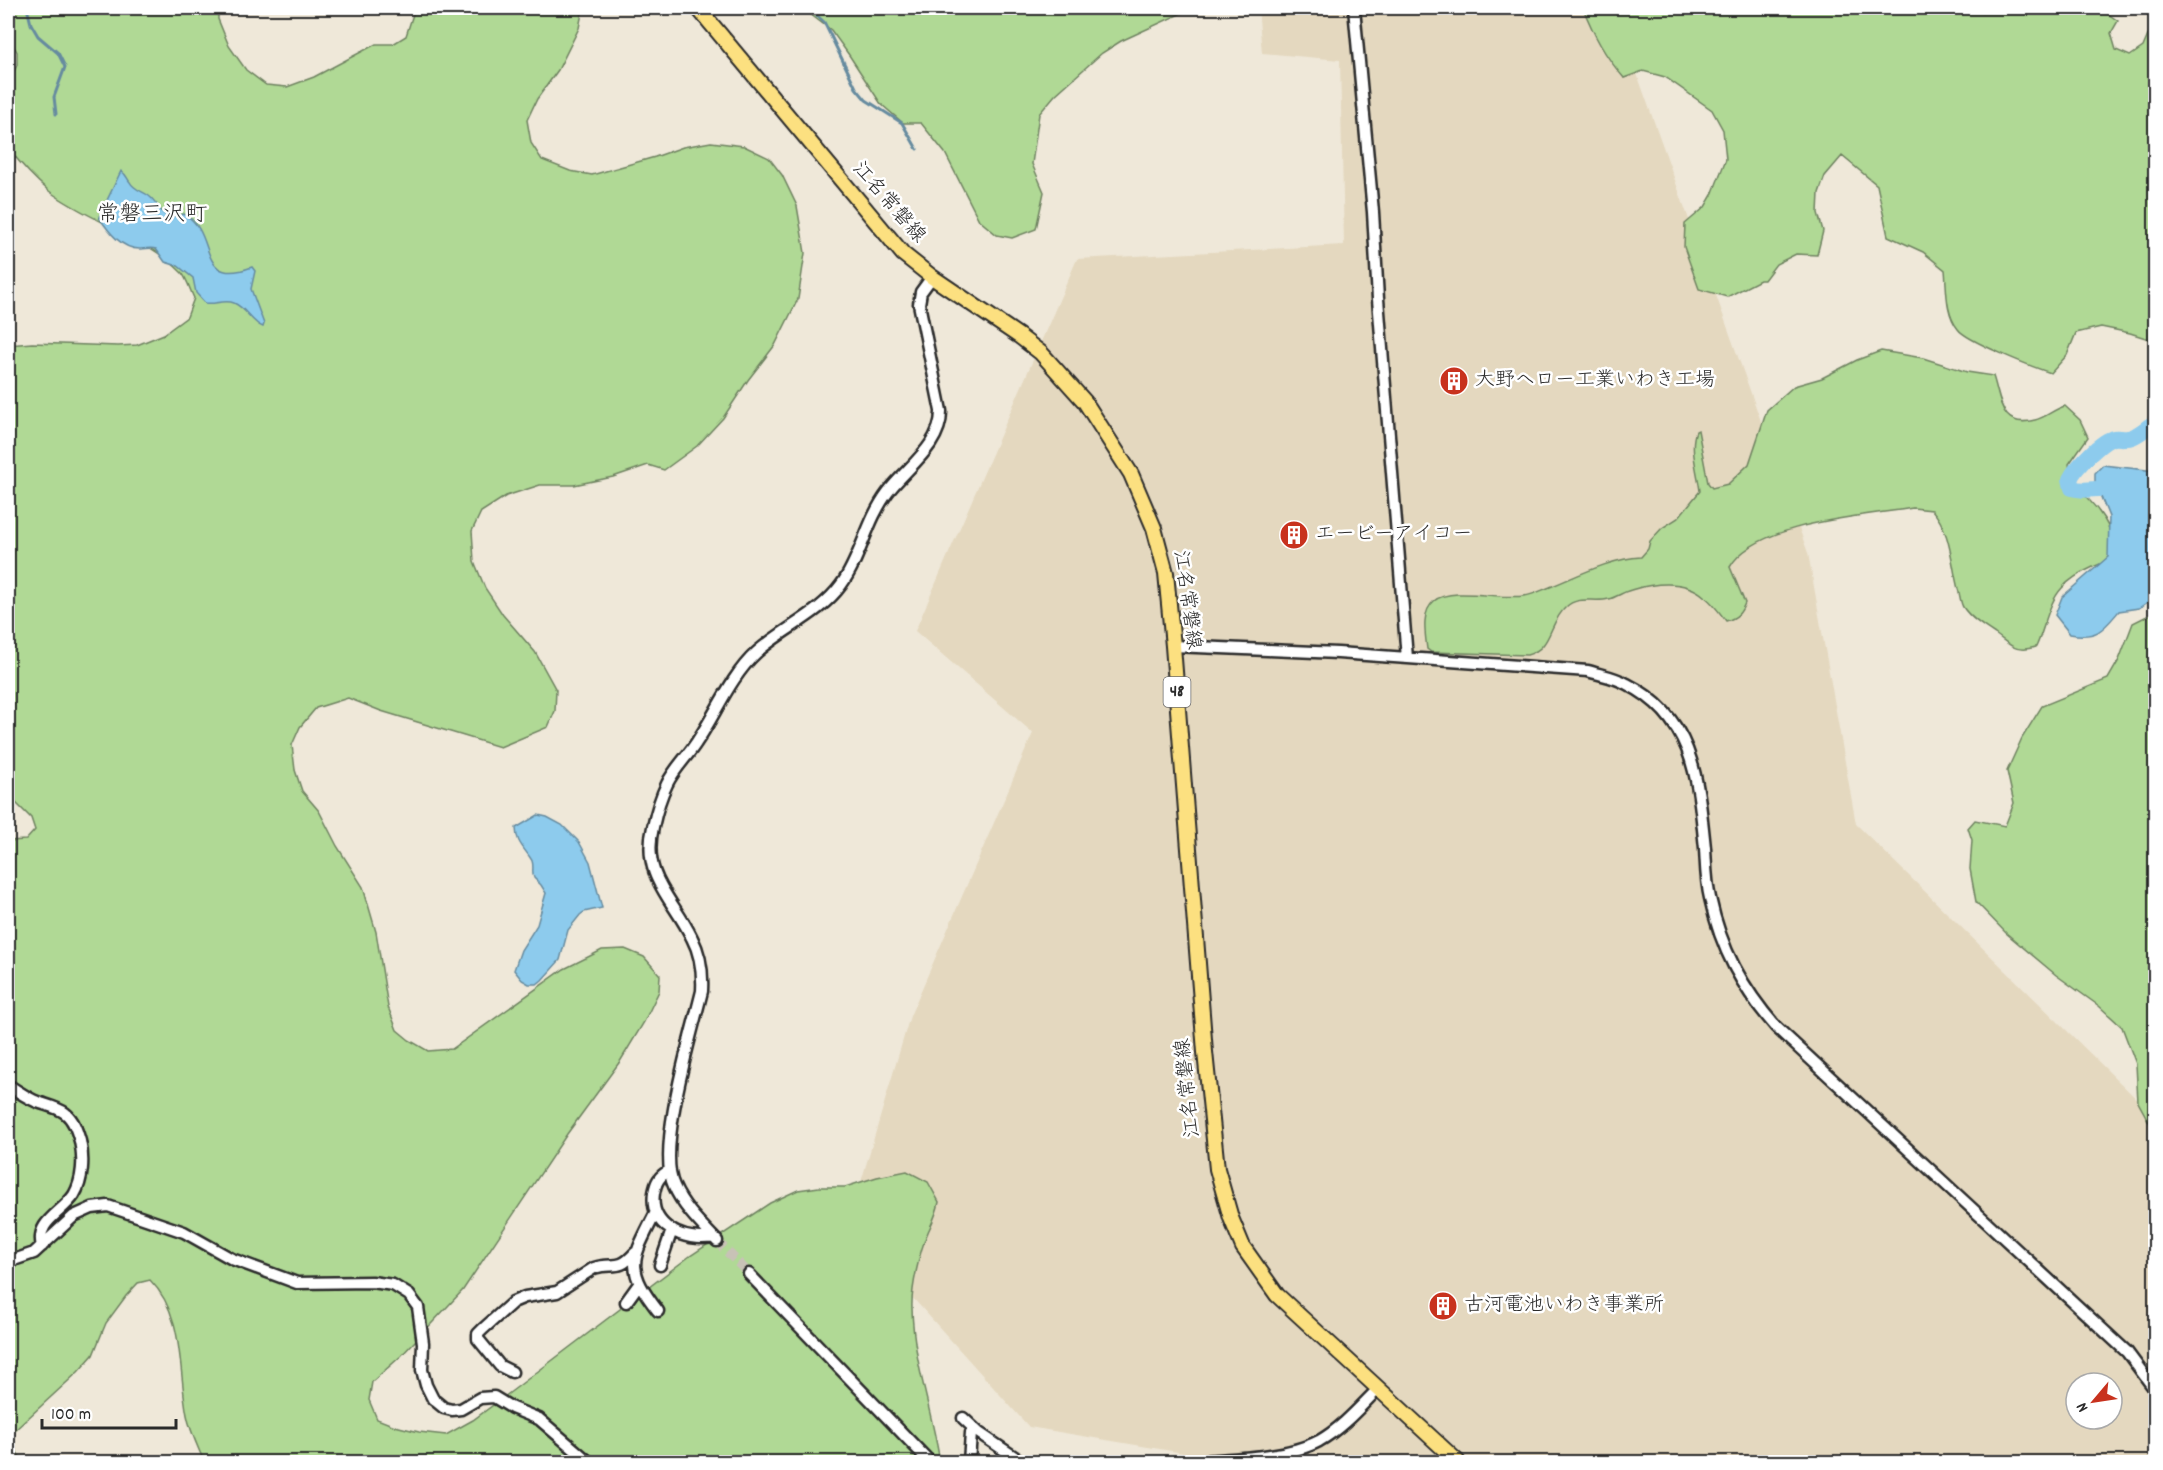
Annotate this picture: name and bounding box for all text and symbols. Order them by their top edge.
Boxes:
street label: 江名常磐線 [845,156,931,250]
district label: 常磐三沢町 [97,200,207,231]
building icon: 大野ヘロー工業いわき工場 [1438,365,1470,397]
place label: 大野ヘロー工業いわき工場 [1475,367,1715,395]
building icon: エービーアイコー [1278,519,1310,551]
place label: エービーアイコー [1315,521,1472,549]
street label: 江名常磐線 [1165,549,1207,651]
road number: 48 [1164,677,1190,707]
street label: 江名常磐線 [1170,1037,1208,1139]
building icon: 古河電池いわき事業所 [1427,1290,1459,1322]
place label: 古河電池いわき事業所 [1464,1292,1664,1320]
north arrow [2064,1371,2124,1431]
scale bar [42,1392,176,1430]
text: N [2071,1398,2095,1416]
text: 100 m [51,1403,91,1428]

